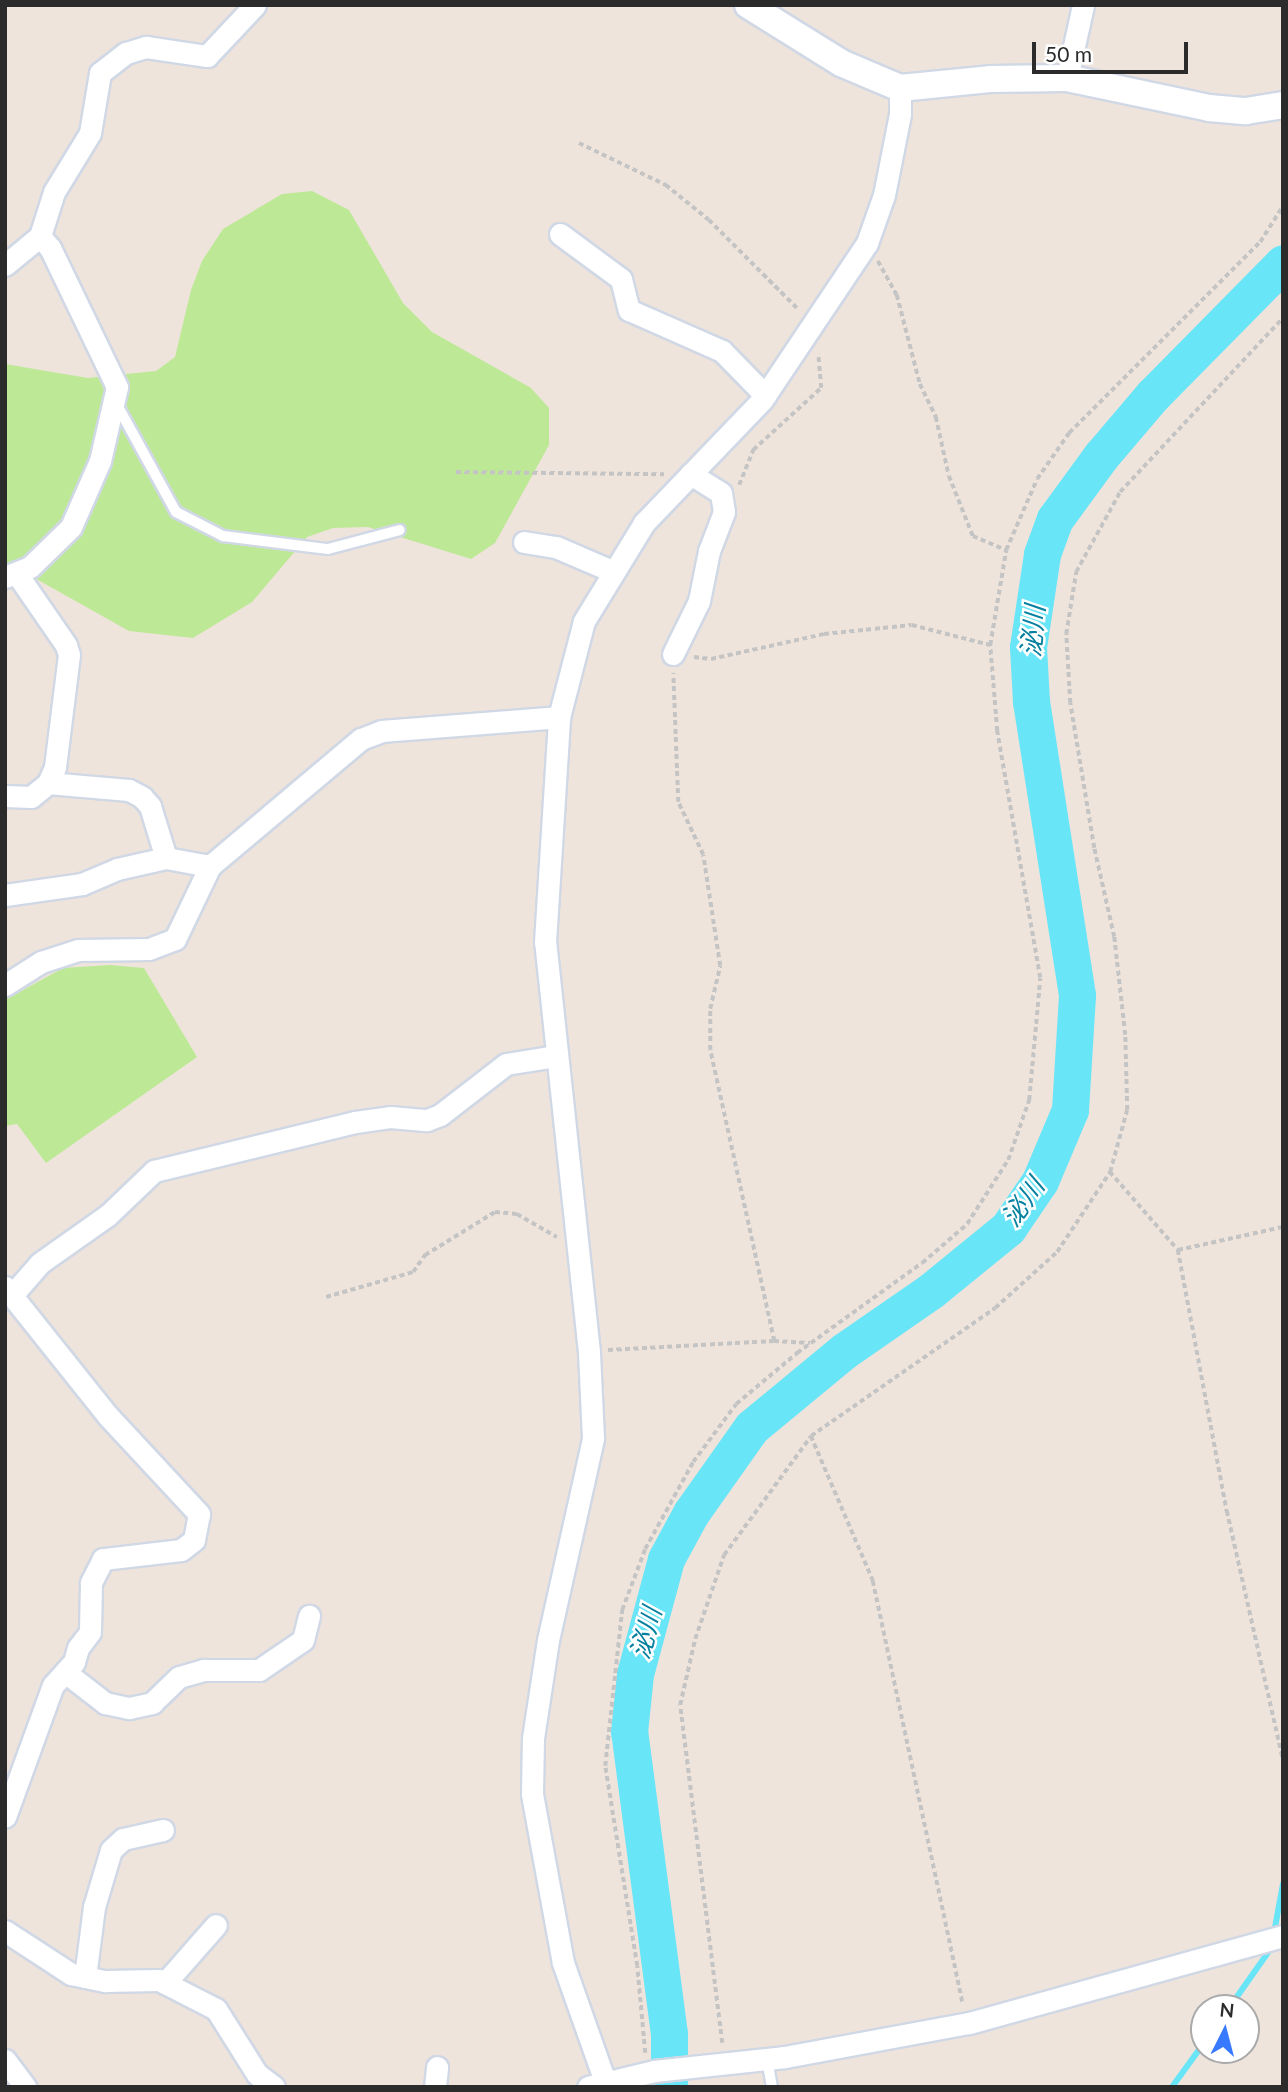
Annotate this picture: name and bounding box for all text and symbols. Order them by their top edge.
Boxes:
scale bar [1036,28,1192,72]
text: 50 m [1045,41,1092,66]
water label: 泌川 [1015,604,1051,658]
water label: 泌川 [995,1172,1051,1232]
water label: 泌川 [624,1604,668,1662]
north arrow [1190,1994,1260,2064]
text: N [1219,1997,1236,2022]

